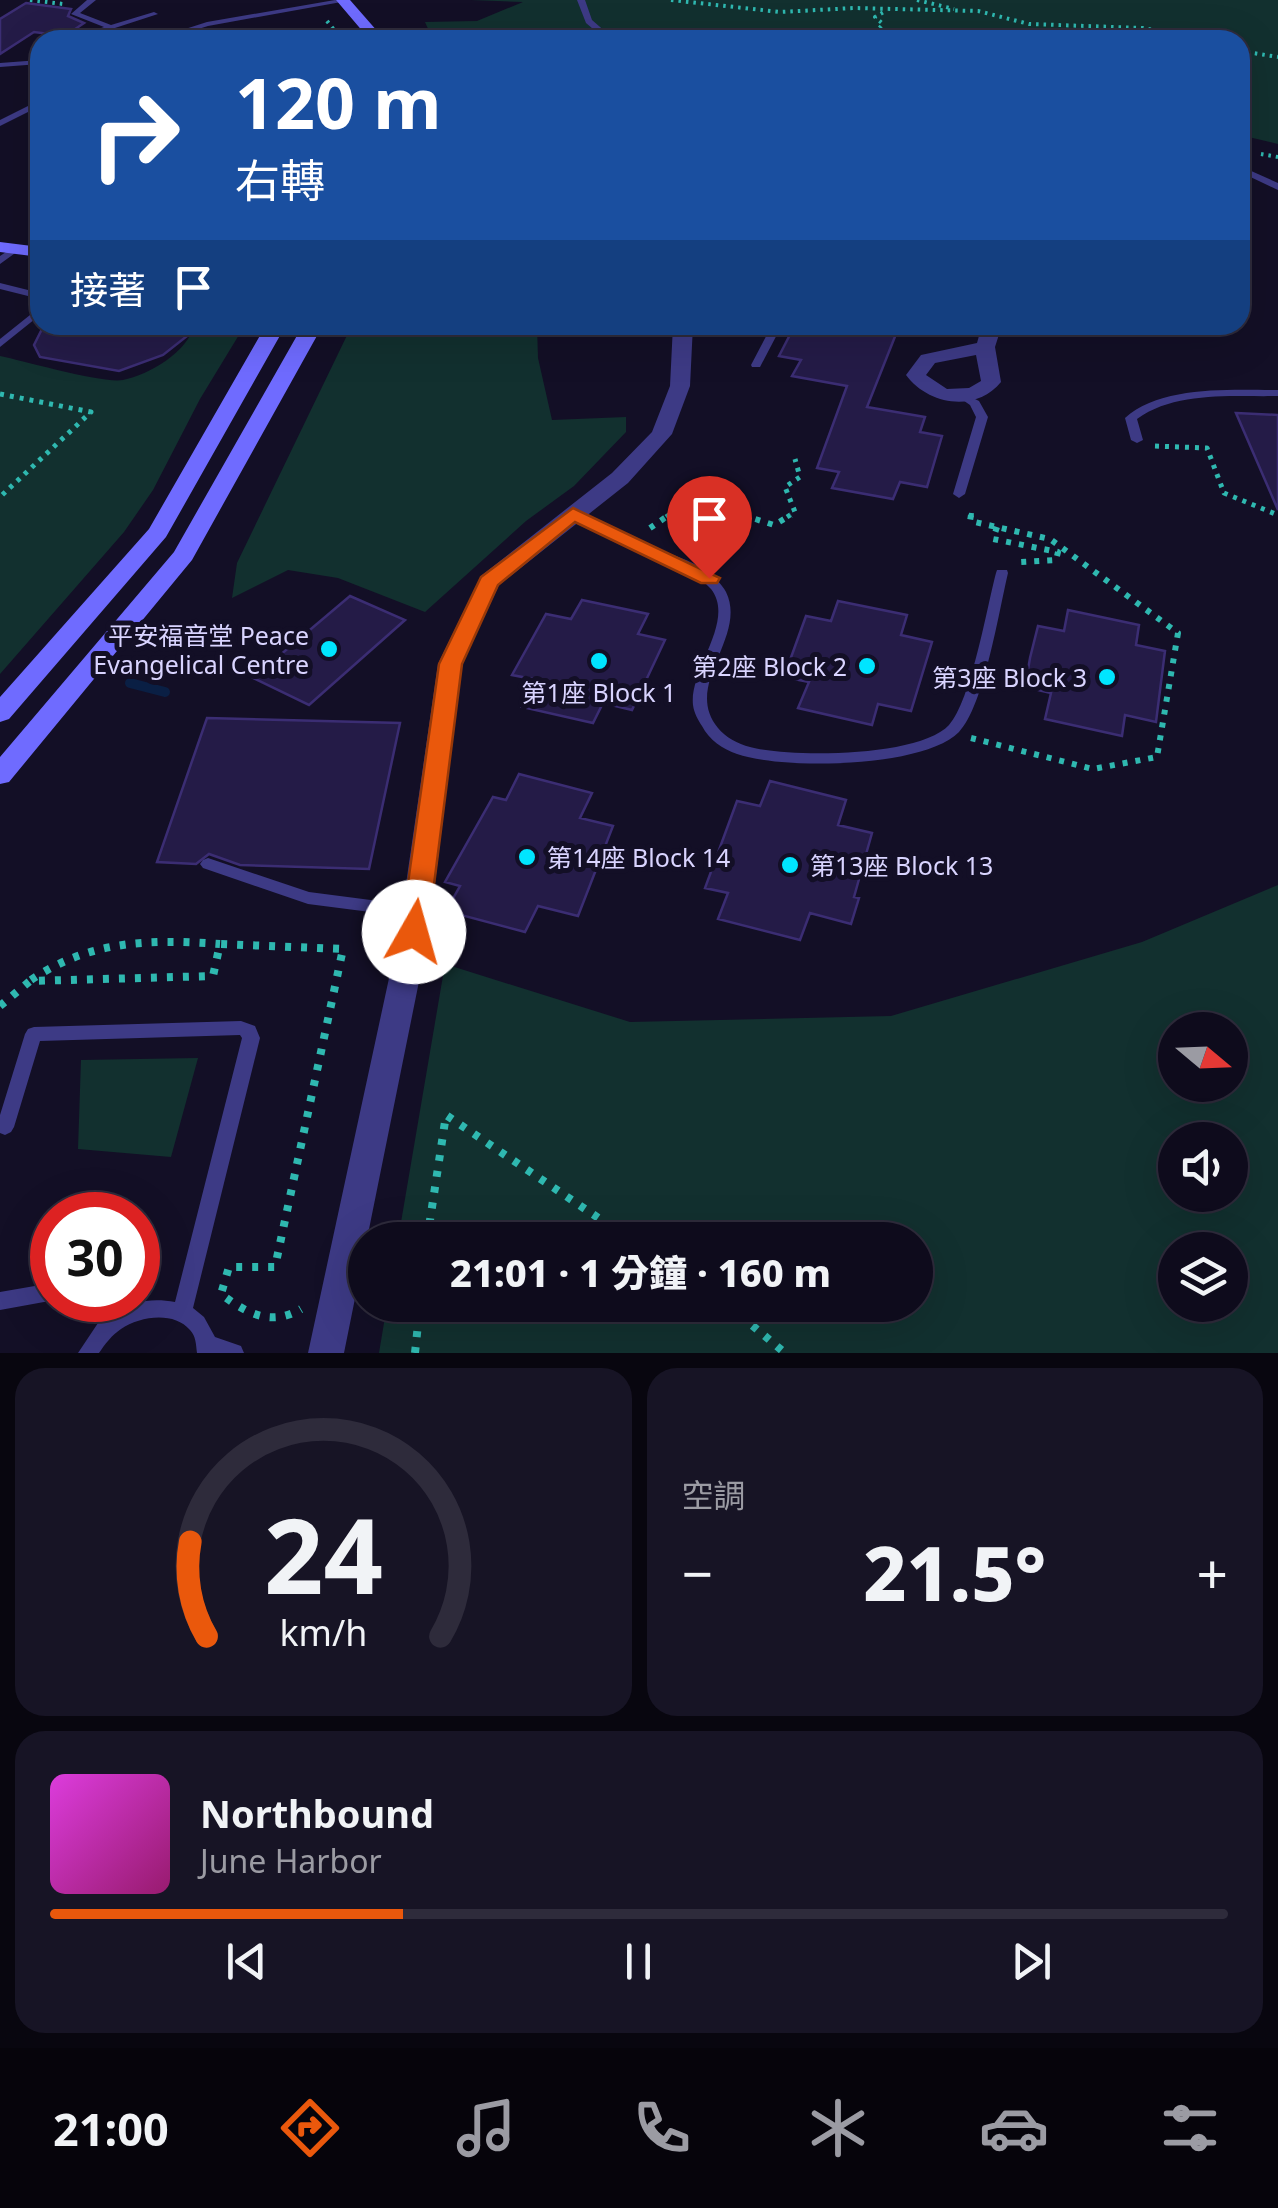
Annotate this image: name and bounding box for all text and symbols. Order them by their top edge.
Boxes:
text: 120 m [235,54,442,150]
icon: right [70,70,200,200]
text: 右轉 [235,149,325,210]
icon: arrive [166,260,221,315]
text: 接著 [70,263,146,315]
pin [667,476,752,579]
icon: arrive [682,491,737,546]
place label: 平安福音堂 Peace Evangelical Centre [93,618,309,681]
marker: 平安福音堂 Peace Evangelical Centre [318,638,340,660]
place label: 第2座 Block 2 [692,649,847,683]
marker: 第1座 Block 1 [588,650,610,672]
marker: 第2座 Block 2 [856,655,878,677]
place label: 第3座 Block 3 [932,660,1087,694]
marker: 第3座 Block 3 [1096,666,1118,688]
place label: 第1座 Block 1 [522,675,676,709]
place label: 第14座 Block 14 [547,840,730,874]
marker: 第14座 Block 14 [516,846,538,868]
place label: 第13座 Block 13 [810,848,993,882]
marker: 第13座 Block 13 [779,854,801,876]
position arrow [362,880,466,984]
north arrow [1158,1012,1248,1102]
map controls [1158,1012,1248,1322]
button: sound [1158,1122,1248,1212]
speed limit sign: 30 [30,1192,160,1322]
button: layers [1158,1232,1248,1322]
text: 21:01 · 1 分鐘 · 160 m [450,1246,831,1298]
text: 空調 [682,1473,746,1516]
text: 24 [264,1483,383,1624]
text: 21.5° [863,1521,1046,1623]
text: − [682,1535,713,1610]
text: + [1197,1535,1228,1610]
text: km/h [279,1608,367,1656]
text: Northbound [200,1787,434,1839]
text: June Harbor [200,1839,382,1882]
icon: previous [219,1934,274,1989]
icon: pause [611,1934,666,1989]
icon: next [1004,1934,1059,1989]
icon: directions [275,2093,345,2163]
icon: music [451,2093,521,2163]
icon: phone [627,2093,697,2163]
icon: climate [803,2093,873,2163]
icon: car [979,2093,1049,2163]
icon: filters [1155,2093,1225,2163]
text: 21:00 [53,2098,169,2159]

